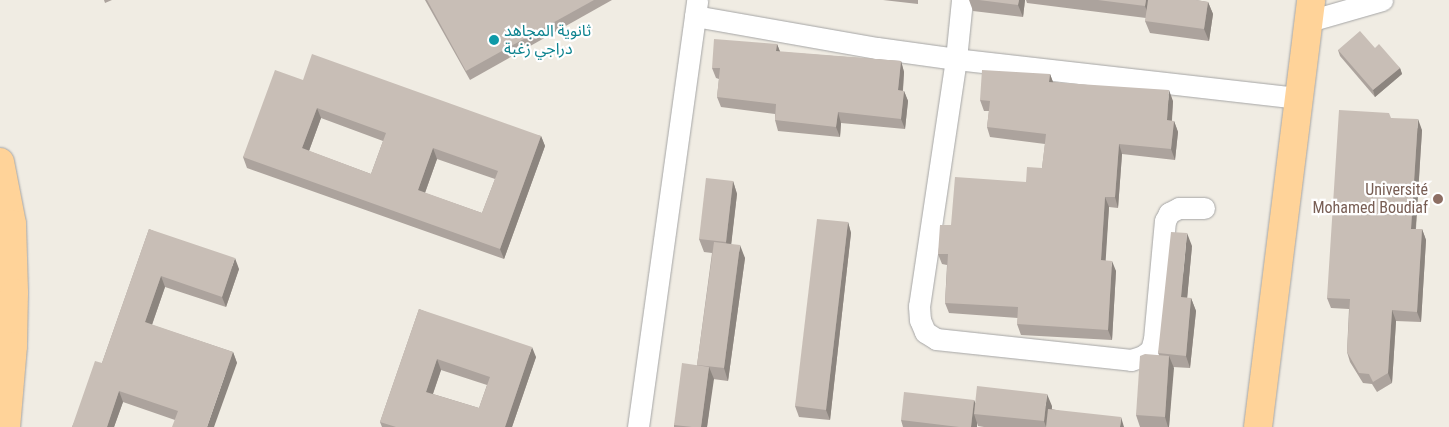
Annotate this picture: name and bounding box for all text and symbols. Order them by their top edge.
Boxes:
place label: ثانوية المجاهد دراجي زغبة [504,21,591,59]
marker: ثانوية المجاهد دراجي زغبة [488,34,500,46]
place label: Université Mohamed Boudiaf [1312,180,1428,218]
marker: Université Mohamed Boudiaf [1432,193,1444,205]

